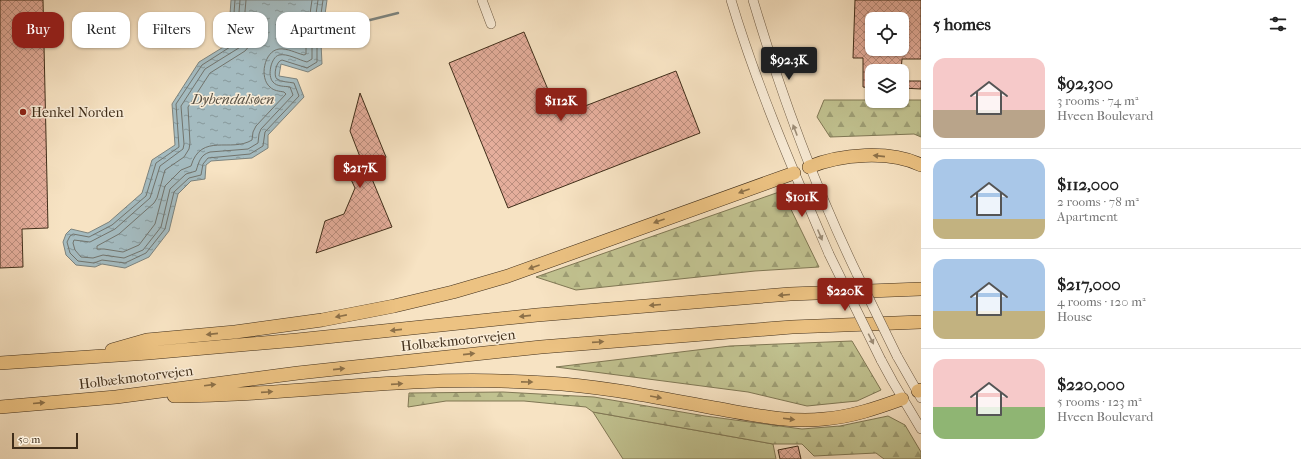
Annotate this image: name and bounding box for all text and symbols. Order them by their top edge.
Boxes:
chip: Buy [12,12,64,48]
chip: Rent [72,12,130,48]
chip: Filters [138,12,205,48]
chip: New [213,12,268,48]
chip: Apartment [276,12,370,48]
map controls [865,12,909,108]
button: locate [865,12,909,56]
icon: filters [1267,13,1289,35]
text: 5 homes [933,14,991,34]
pin: $92.3K [756,47,822,81]
text: $92.3K [770,52,808,67]
button: layers [865,64,909,108]
text: $92,300 [1057,73,1113,93]
icon: home [965,74,1013,122]
pin: $112K [533,88,589,122]
water label: Dybendalsøen [191,90,274,108]
text: $112K [545,93,577,108]
text: 3 rooms · 74 m² [1057,93,1138,108]
place label: Henkel Norden [31,104,124,121]
marker: Henkel Norden [18,107,28,117]
text: Hveen Boulevard [1057,108,1153,123]
one-way arrow [792,124,798,136]
one-way arrow [873,153,885,159]
pin: $217K [332,155,388,189]
text: $217K [343,160,377,175]
text: $112,000 [1057,174,1119,194]
icon: home [965,175,1013,223]
pin: $101K [774,184,830,218]
one-way arrow [738,188,750,194]
text: $101K [786,189,818,204]
text: 2 rooms · 78 m² [1057,194,1139,209]
text: Apartment [1057,209,1118,224]
one-way arrow [653,219,665,225]
one-way arrow [818,229,824,241]
one-way arrow [528,264,540,270]
text: $217,000 [1057,274,1121,294]
icon: home [965,275,1013,323]
pin: $220K [817,278,873,312]
text: $220K [826,283,864,298]
one-way arrow [778,291,790,298]
text: 4 rooms · 120 m² [1057,294,1146,309]
one-way arrow [649,302,661,309]
text: House [1057,309,1092,324]
one-way arrow [334,313,347,319]
one-way arrow [519,313,531,320]
one-way arrow [390,326,402,333]
street label: Holbækmotorvejen [400,326,516,355]
one-way arrow [206,331,218,337]
one-way arrow [867,333,874,345]
one-way arrow [592,339,604,346]
one-way arrow [463,351,475,358]
street label: Holbækmotorvejen [78,362,194,393]
one-way arrow [333,366,345,372]
text: $220,000 [1057,374,1125,394]
icon: home [965,375,1013,423]
one-way arrow [521,379,533,386]
one-way arrow [391,380,403,387]
one-way arrow [204,381,216,388]
one-way arrow [261,389,273,396]
one-way arrow [650,394,662,400]
text: 5 rooms · 123 m² [1057,394,1142,409]
one-way arrow [33,400,45,407]
text: Hveen Boulevard [1057,409,1153,424]
one-way arrow [783,416,795,422]
scale bar [12,431,78,450]
text: 50 m [18,433,40,446]

